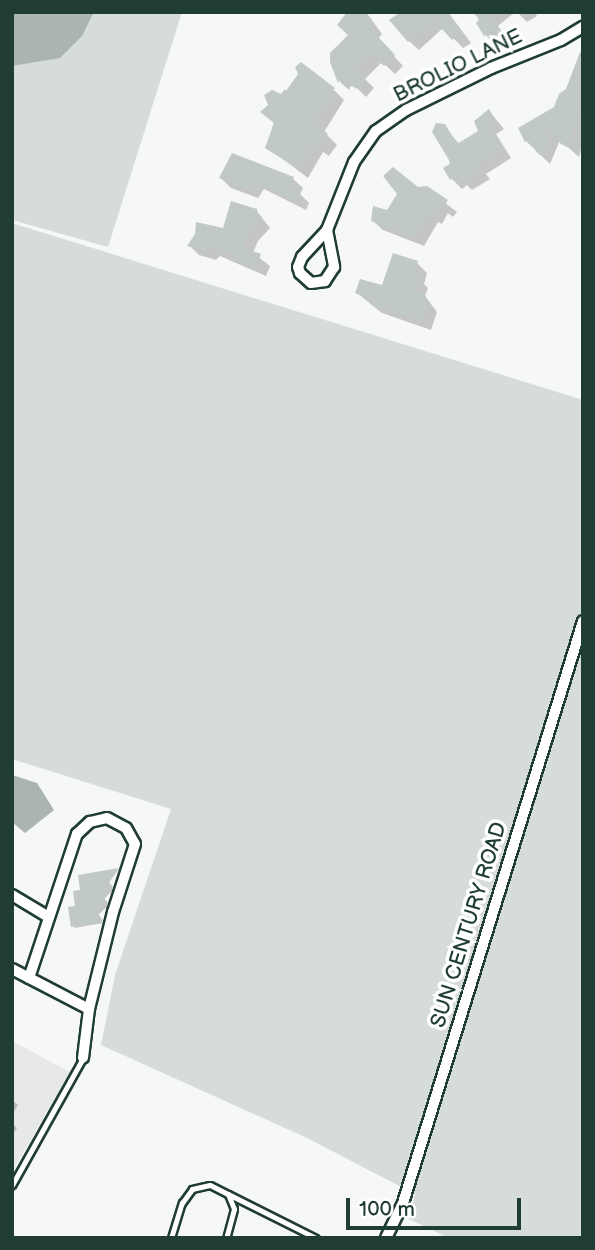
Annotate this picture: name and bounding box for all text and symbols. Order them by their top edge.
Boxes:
street label: BROLIO LANE [390,24,526,108]
street label: SUN CENTURY ROAD [426,819,512,1031]
scale bar [350,1184,525,1228]
text: 100 m [359,1197,415,1222]

